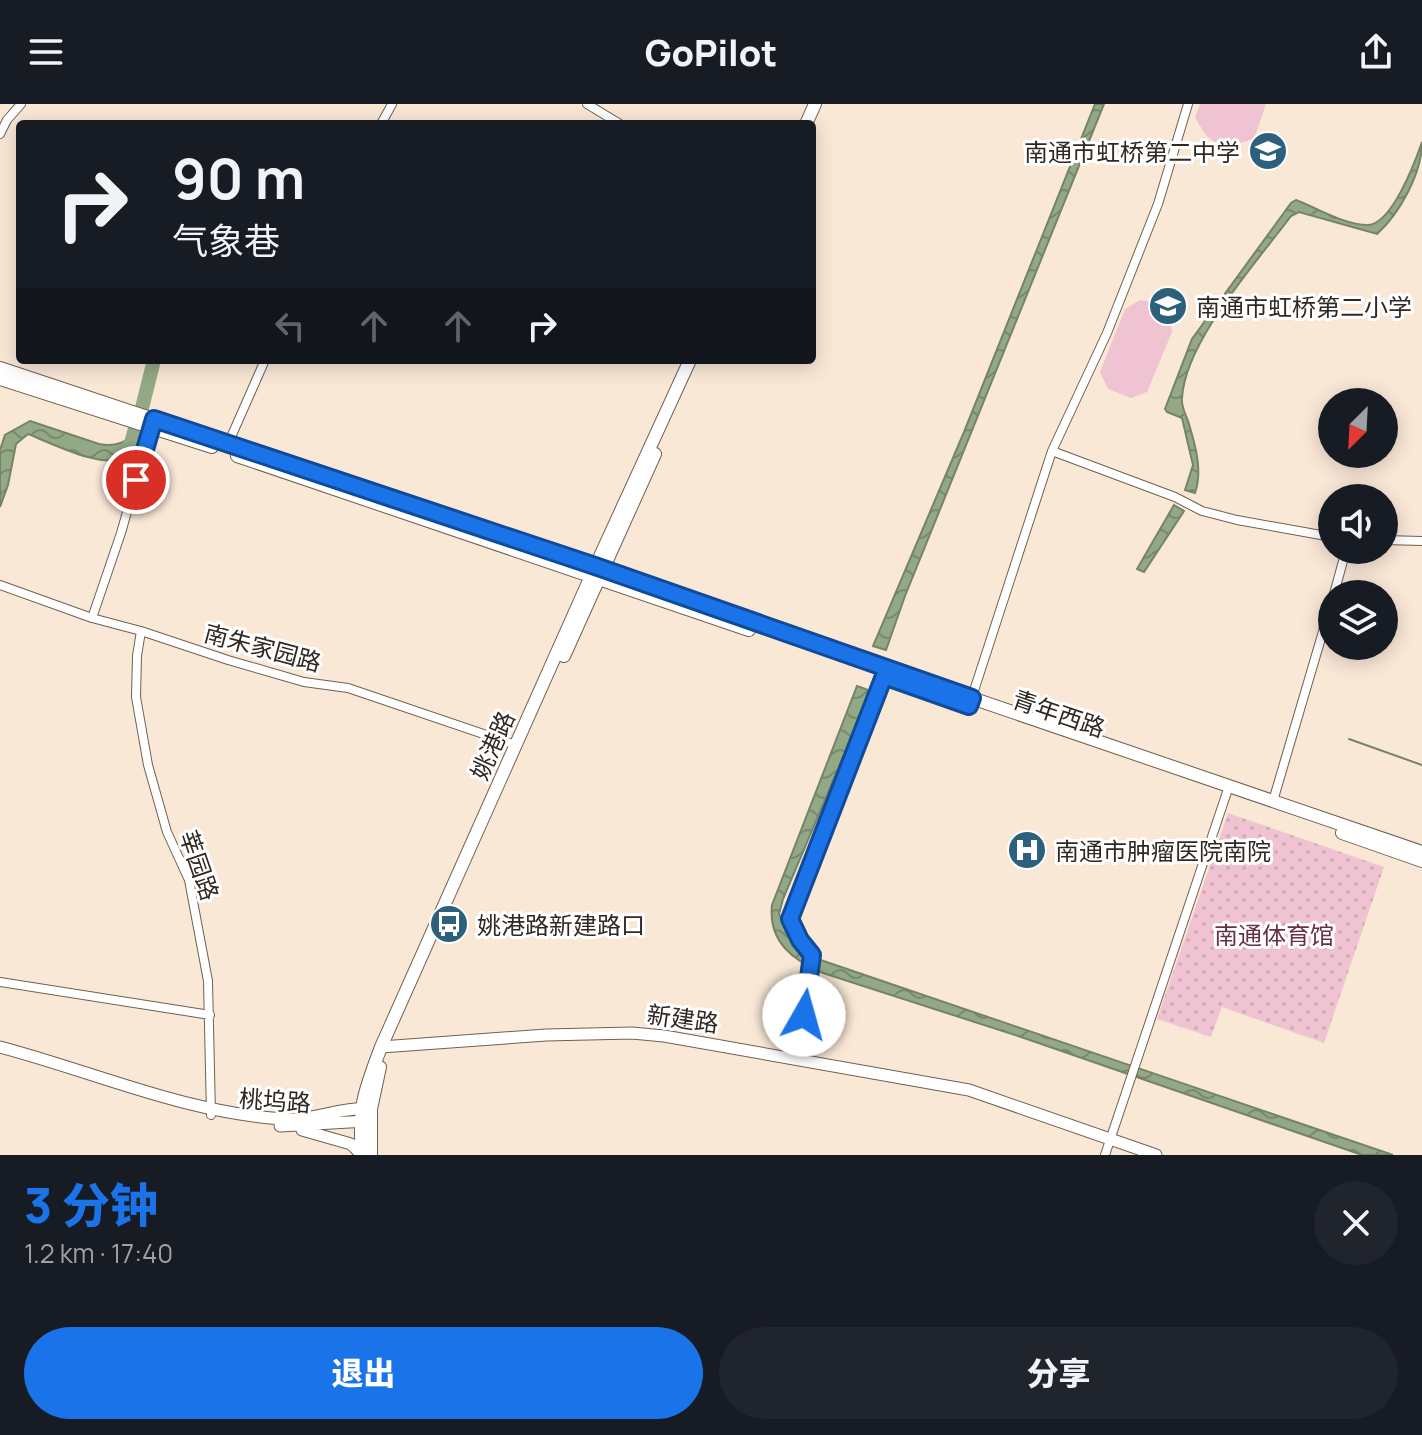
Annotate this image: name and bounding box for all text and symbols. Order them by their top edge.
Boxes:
text: GoPilot [645,28,777,77]
icon: menu [24,30,68,74]
icon: share [1354,30,1398,74]
school or university icon: 南通市虹桥第二中学 [1247,130,1289,172]
place label: 南通市虹桥第二中学 [1024,135,1240,168]
text: 90 m [172,139,305,216]
icon: right [40,152,144,256]
text: 气象巷 [172,216,280,265]
school or university icon: 南通市虹桥第二小学 [1147,285,1189,327]
place label: 南通市虹桥第二小学 [1196,290,1412,323]
icon: left [268,304,312,348]
icon: ahead [352,304,396,348]
icon: ahead [436,304,480,348]
icon: right [520,304,564,348]
north arrow [1318,388,1398,468]
map controls [1318,388,1398,660]
pin [102,446,170,514]
icon: arrive [114,458,158,502]
button: sound [1318,484,1398,564]
button: layers [1318,580,1398,660]
street label: 南朱家园路 [201,616,325,678]
street label: 青年西路 [1008,682,1110,744]
street label: 姚港路 [462,705,522,785]
street label: 莘园路 [173,826,227,904]
hospital icon: 南通市肿瘤医院南院 [1006,829,1048,871]
place label: 南通市肿瘤医院南院 [1055,834,1271,867]
bus stop icon: 姚港路新建路口 [428,903,470,945]
place label: 姚港路新建路口 [477,908,645,941]
park label: 南通体育馆 [1214,918,1334,951]
position arrow [762,973,846,1057]
street label: 新建路 [645,997,721,1039]
street label: 桃坞路 [238,1081,312,1119]
text: 3 分钟 [24,1172,158,1237]
button: close [1314,1181,1398,1265]
text: 1.2 km · 17:40 [24,1235,173,1271]
button: 退出 [24,1327,703,1419]
button: 分享 [719,1327,1398,1419]

